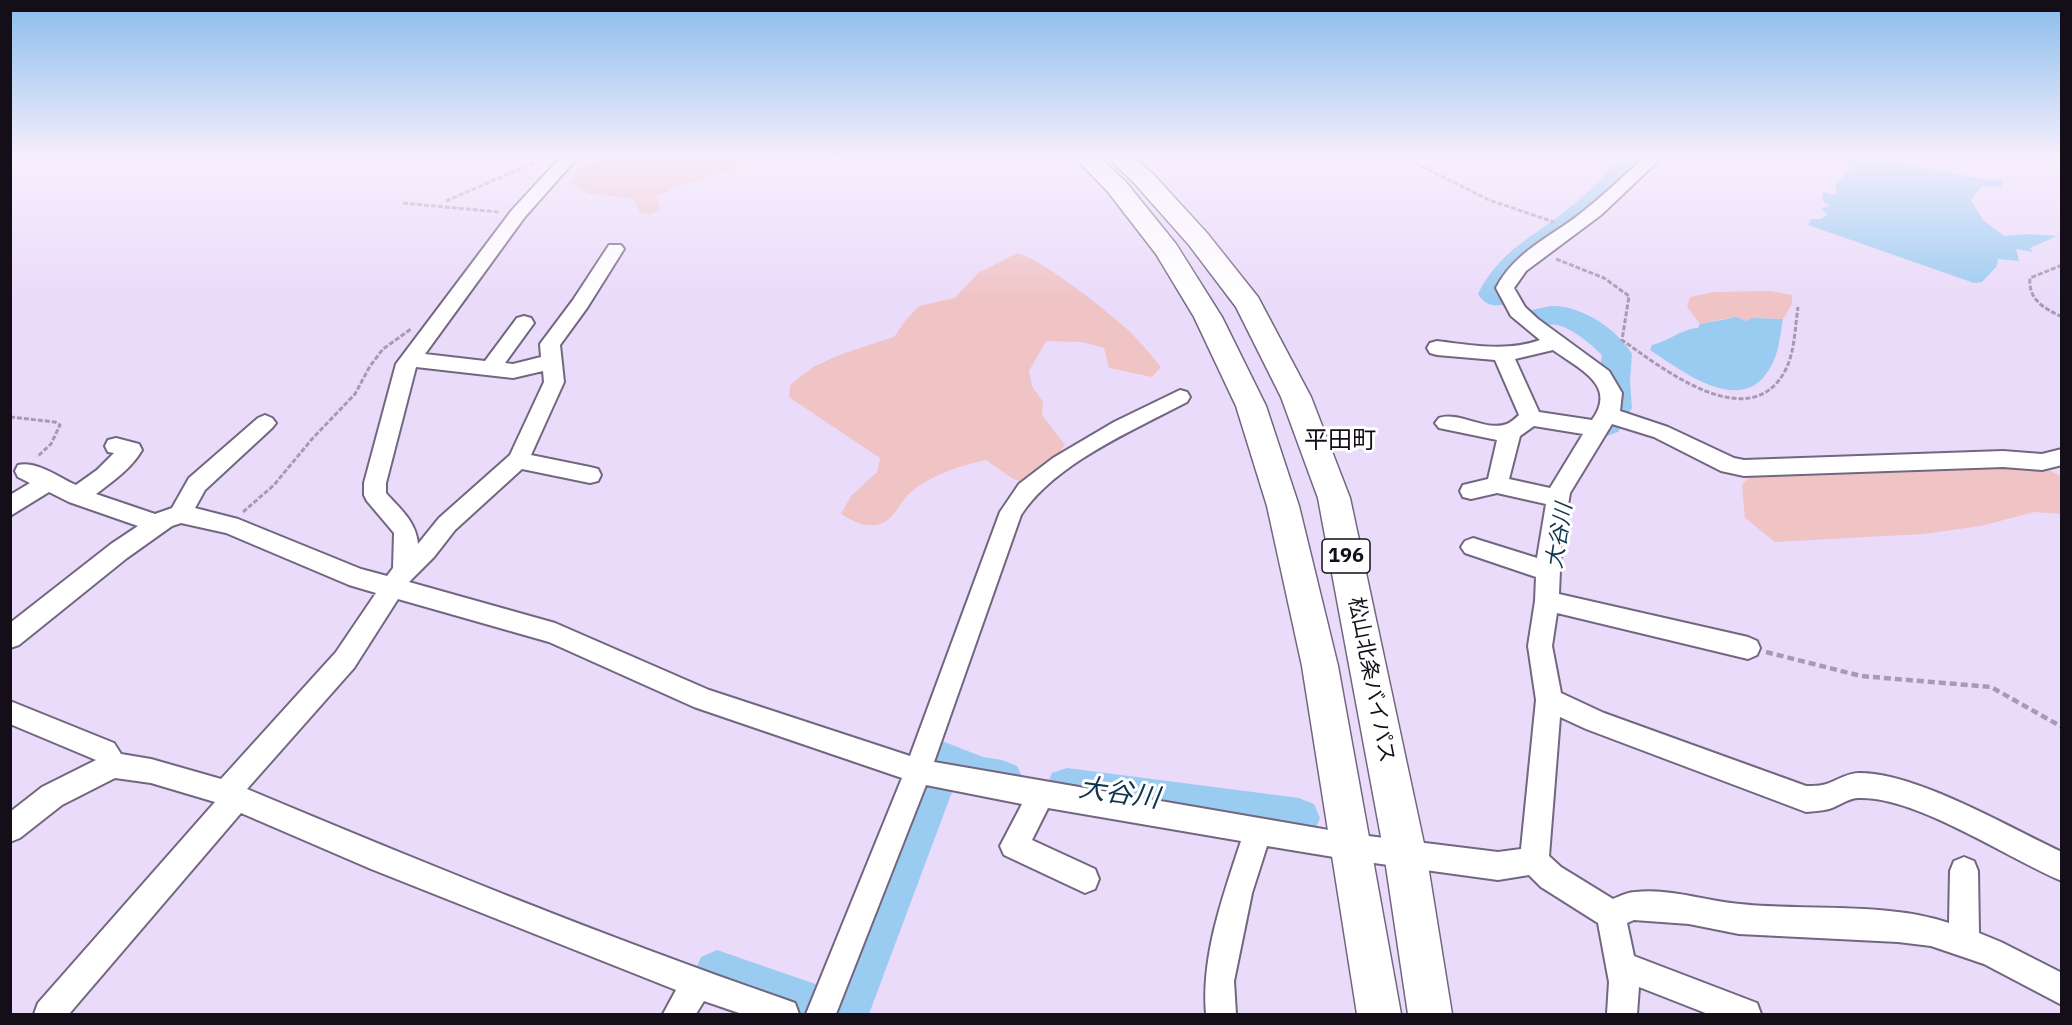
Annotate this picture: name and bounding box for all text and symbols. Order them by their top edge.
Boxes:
district label: 平田町 [1304,427,1376,455]
water label: 大谷川 [1542,501,1578,571]
road number: 196 [1322,539,1370,573]
street label: 松山北条バイパス [1343,595,1399,765]
water label: 大谷川 [1077,772,1161,816]

